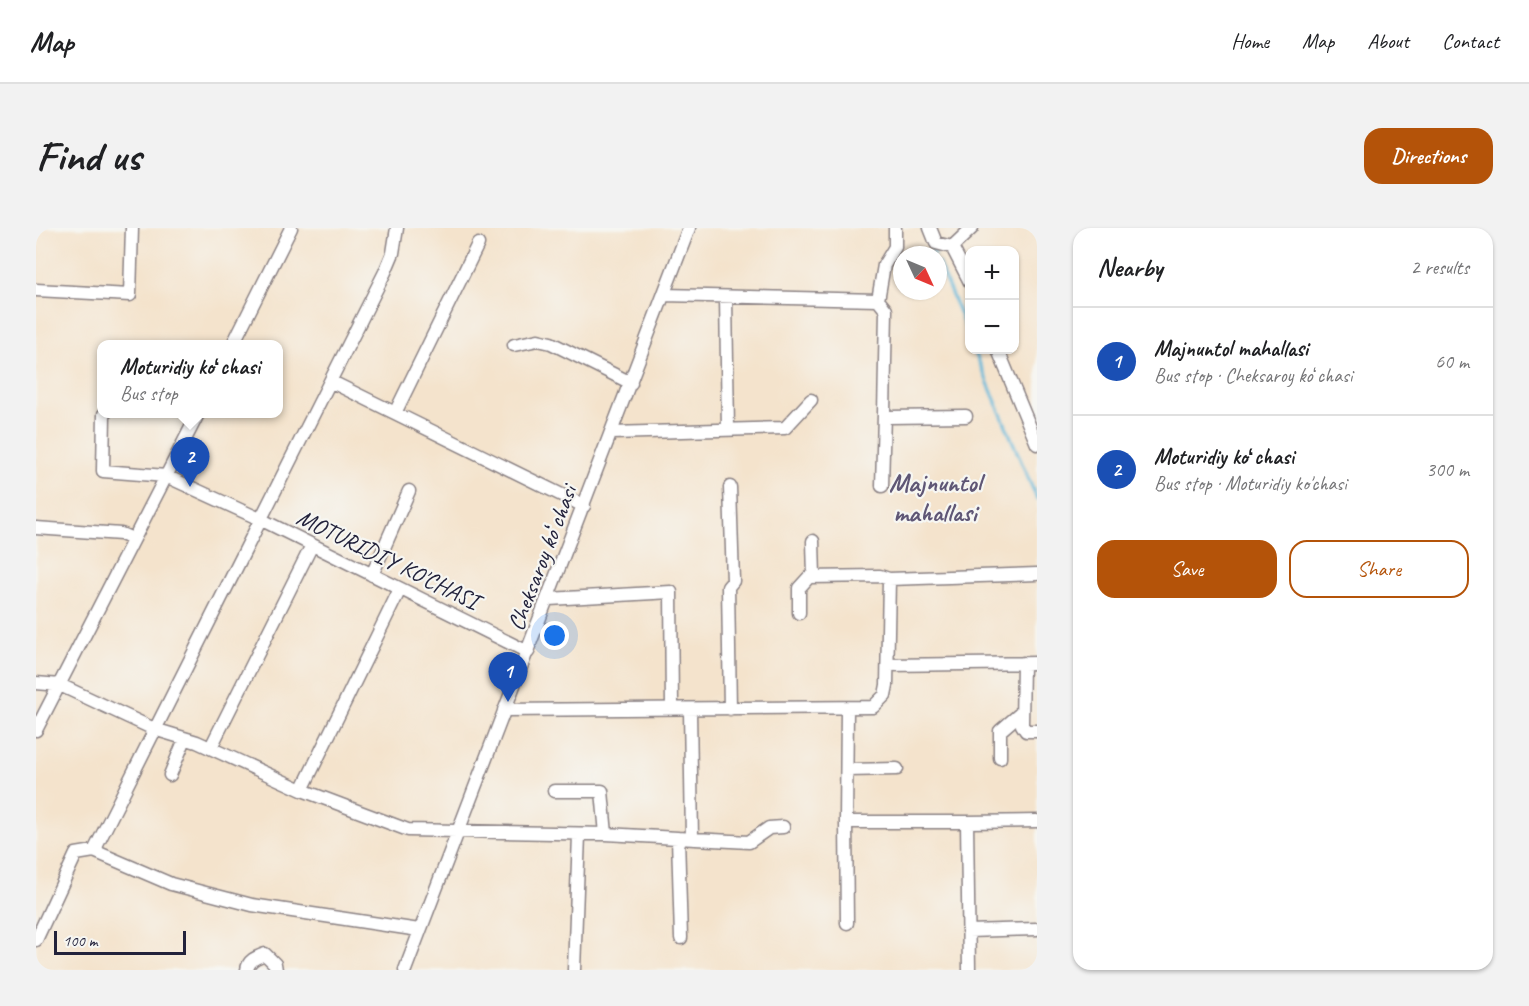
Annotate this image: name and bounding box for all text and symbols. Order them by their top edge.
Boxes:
text: Map [30,24,73,59]
text: Home [1231,28,1269,54]
text: Map [1302,28,1334,54]
text: About [1367,28,1409,54]
text: Contact [1442,28,1499,54]
button: Directions [1364,128,1493,184]
text: Find us [36,130,141,183]
north arrow [893,246,947,300]
map controls [965,246,1019,354]
button: + [965,246,1019,300]
text: Nearby [1097,251,1162,284]
text: 2 results [1410,255,1469,280]
button: − [965,300,1019,354]
text: Majnuntol mahallasi [1154,335,1308,363]
popup [97,340,283,418]
text: 1 [1112,349,1121,374]
text: 60 m [1435,349,1469,374]
text: Moturidiy koʻchasi [120,353,260,381]
text: Bus stop · Cheksaroy koʻchasi [1154,363,1353,388]
text: Bus stop [120,381,178,406]
pin: 2 [170,438,210,487]
text: Moturidiy koʻchasi [1154,443,1294,471]
text: 2 [1112,457,1121,482]
text: 300 m [1426,457,1469,482]
district label: Majnuntol mahallasi [889,466,985,529]
text: Bus stop · Moturidiy ko'chasi [1154,471,1347,496]
street label: Cheksaroy koʻchasi [501,479,584,635]
street label: MOTURIDIY KO'CHASI [292,502,489,618]
button: Save [1097,540,1277,598]
button: Share [1289,540,1469,598]
your location [540,621,569,650]
pin: 1 [488,652,528,702]
scale bar [54,928,186,956]
text: 100 m [63,931,97,951]

